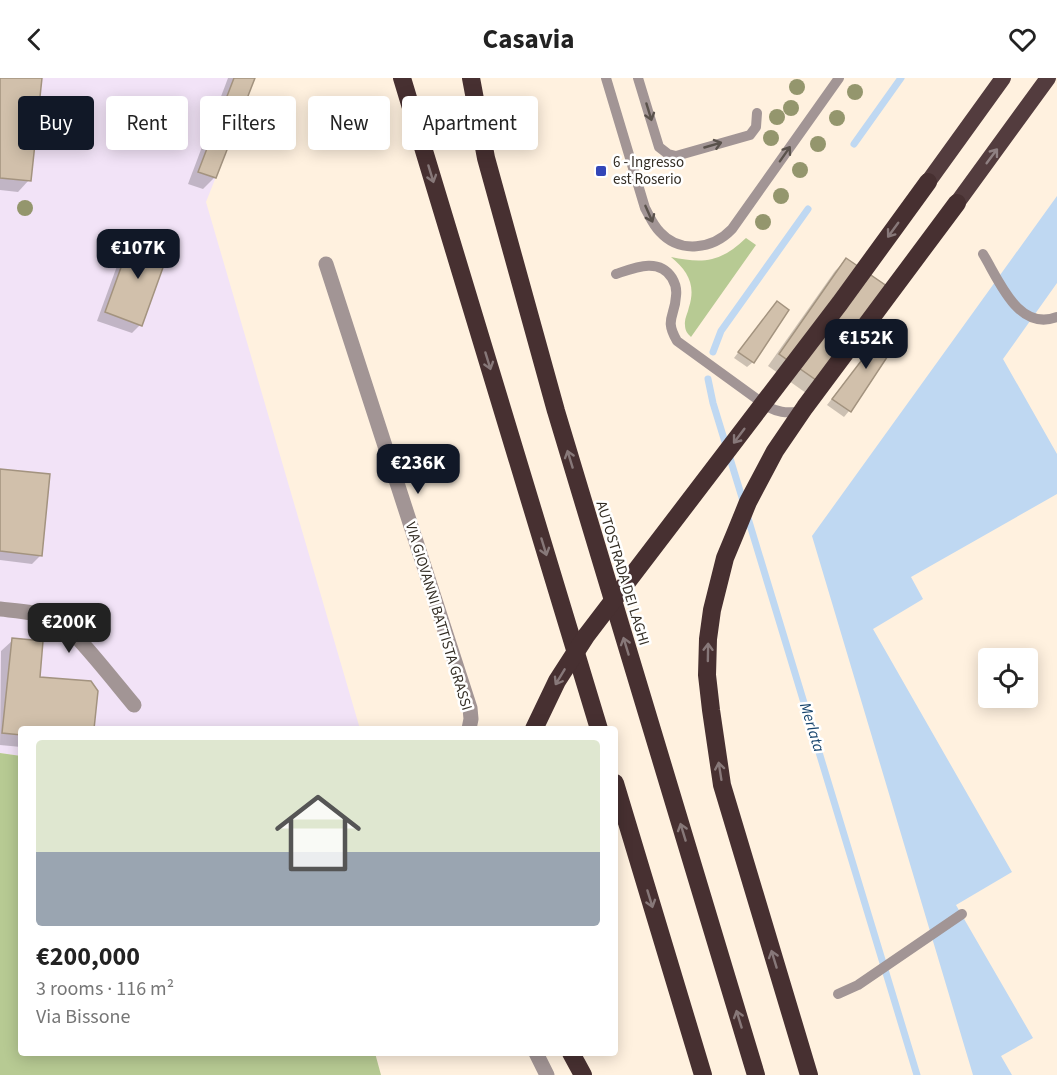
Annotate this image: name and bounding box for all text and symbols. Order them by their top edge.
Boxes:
text: Casavia [483,20,574,59]
icon: back [18,23,51,56]
icon: heart [1006,23,1039,56]
chip: Buy [18,96,94,150]
chip: Rent [106,96,188,150]
chip: Filters [200,96,296,150]
chip: New [308,96,390,150]
chip: Apartment [402,96,538,150]
one-way arrow [644,103,655,122]
one-way arrow [704,139,723,150]
one-way arrow [779,146,792,162]
one-way arrow [985,148,998,164]
place label: 6 - Ingresso est Roserio [613,152,684,190]
one-way arrow [426,164,437,183]
marker: 6 - Ingresso est Roserio [594,164,608,178]
one-way arrow [643,204,655,222]
one-way arrow [887,221,900,237]
pin: €107K [96,229,180,280]
text: €107K [111,234,165,262]
pin: €152K [824,319,908,370]
text: €152K [839,324,893,352]
one-way arrow [483,351,494,370]
one-way arrow [733,428,746,444]
pin: €236K [376,444,460,495]
text: €236K [391,449,445,477]
one-way arrow [564,450,575,469]
street label: AUTOSTRADA DEI LAGHI [591,498,655,648]
street label: VIA GIOVANNI BATTISTA GRASSI [400,519,477,713]
one-way arrow [539,537,550,556]
pin: €200K [27,603,111,654]
text: €200K [42,608,96,636]
one-way arrow [620,636,631,655]
one-way arrow [702,642,713,662]
map controls [978,648,1038,708]
button: locate [978,648,1038,708]
one-way arrow [554,668,566,685]
water label: Merlata [794,700,830,755]
one-way arrow [714,762,725,782]
icon: home [264,779,372,887]
one-way arrow [677,823,688,842]
one-way arrow [645,889,656,908]
text: €200,000 [36,938,140,975]
one-way arrow [768,950,779,969]
text: 3 rooms · 116 m² [36,975,174,1003]
text: Via Bissone [36,1003,130,1031]
one-way arrow [733,1010,744,1029]

